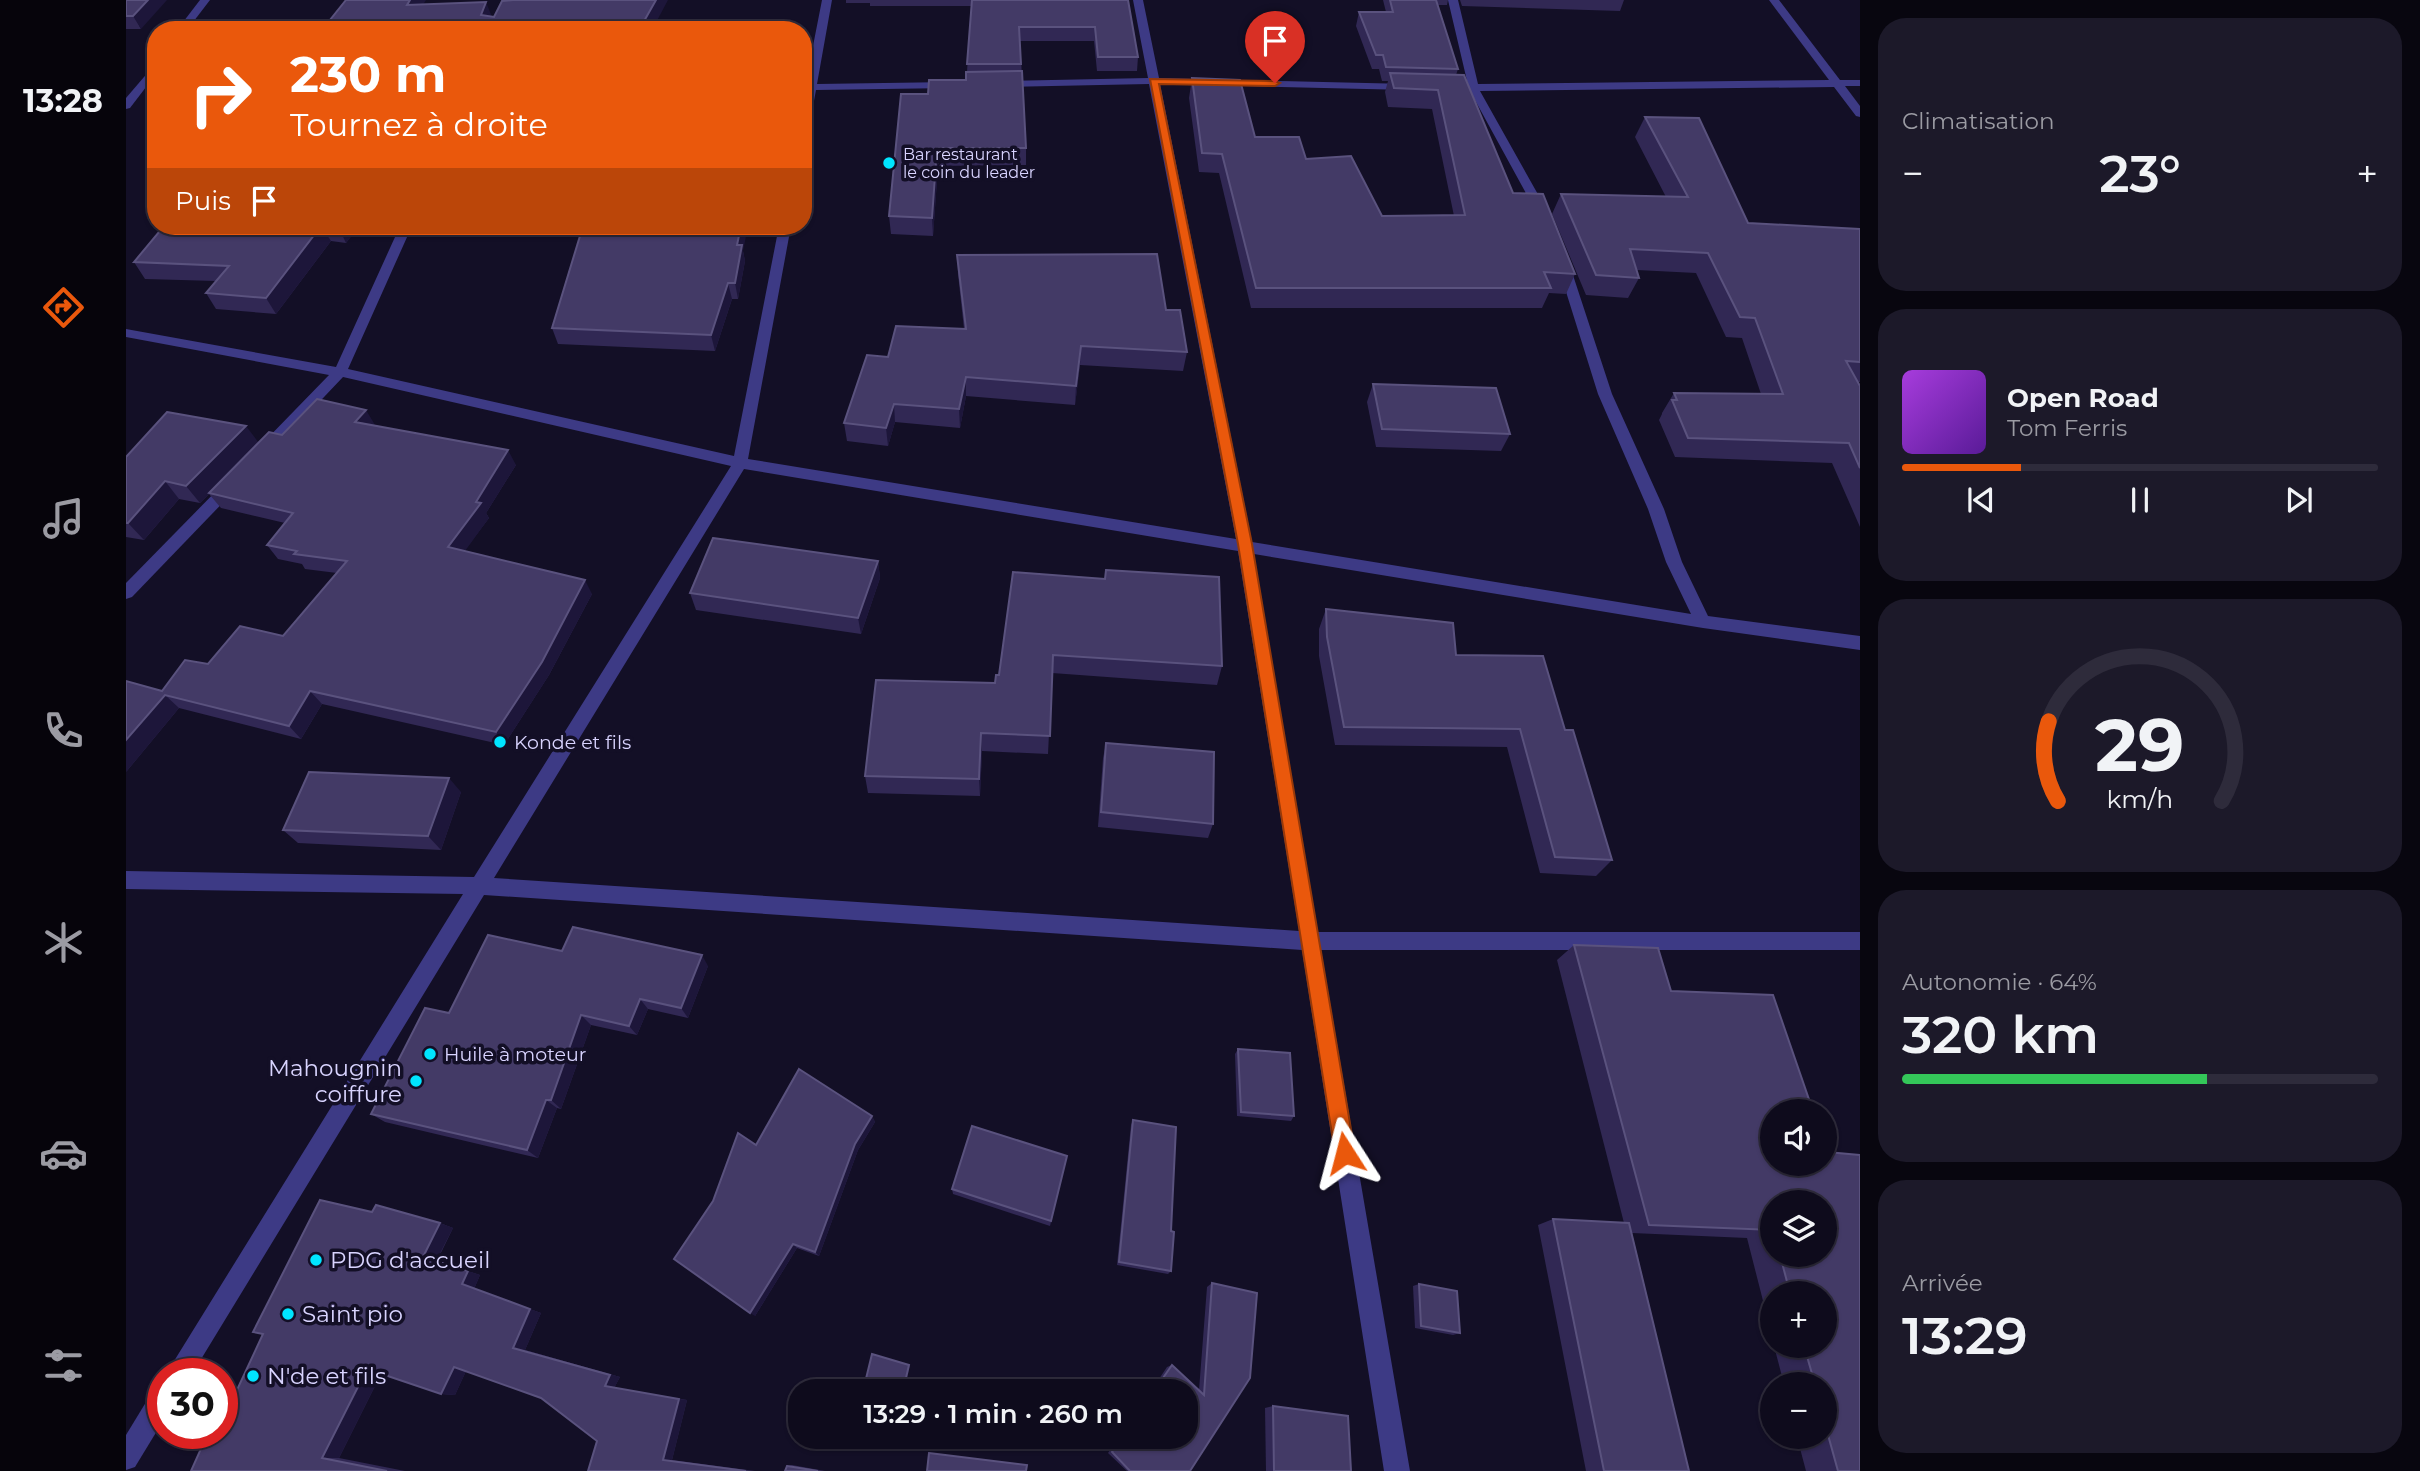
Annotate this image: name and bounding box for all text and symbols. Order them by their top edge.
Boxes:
pin [1245,11,1305,83]
icon: arrive [1256,22,1294,60]
text: 230 m [290,45,446,104]
icon: right [175,49,266,140]
text: 13:28 [23,81,103,120]
text: Tournez à droite [290,105,548,144]
text: Climatisation [1902,107,2054,135]
text: 23° [2099,142,2181,205]
place label: Bar restaurant le coin du leader [903,145,1035,182]
text: − [1902,150,1924,197]
text: + [2356,150,2378,197]
marker: Bar restaurant le coin du leader [881,155,897,171]
icon: arrive [245,182,283,220]
text: Puis [175,185,231,217]
icon: directions [39,283,88,332]
text: Open Road [2007,382,2159,414]
text: Tom Ferris [2007,414,2127,442]
icon: previous [1962,481,2000,519]
icon: pause [2121,481,2159,519]
icon: next [2280,481,2318,519]
icon: music [39,494,88,543]
text: 29 [2095,702,2185,790]
icon: phone [39,706,88,755]
place label: Konde et fils [514,731,631,754]
marker: Konde et fils [492,734,508,750]
text: km/h [2107,784,2173,814]
icon: climate [39,918,88,967]
text: Autonomie · 64% [1902,968,2097,996]
text: 320 km [1902,1003,2099,1066]
place label: Huile à moteur [444,1043,586,1066]
marker: Huile à moteur [422,1046,438,1062]
place label: Mahougnin coiffure [268,1054,402,1108]
marker: Mahougnin coiffure [408,1073,424,1089]
map controls [1760,1099,1837,1449]
button: sound [1760,1099,1837,1176]
position arrow [1308,1116,1382,1190]
icon: car [39,1129,88,1178]
button: layers [1760,1190,1837,1267]
place label: PDG d'accueil [330,1246,490,1274]
marker: PDG d'accueil [308,1252,324,1268]
text: Arrivée [1902,1269,1983,1297]
button: + [1760,1281,1837,1358]
place label: Saint pio [302,1300,403,1328]
text: 13:29 [1902,1304,2028,1367]
marker: Saint pio [280,1306,296,1322]
icon: filters [39,1341,88,1390]
speed limit sign: 30 [147,1358,238,1449]
place label: N'de et fils [267,1362,386,1390]
marker: N'de et fils [245,1368,261,1384]
button: − [1760,1372,1837,1449]
text: 13:29 · 1 min · 260 m [863,1398,1123,1430]

